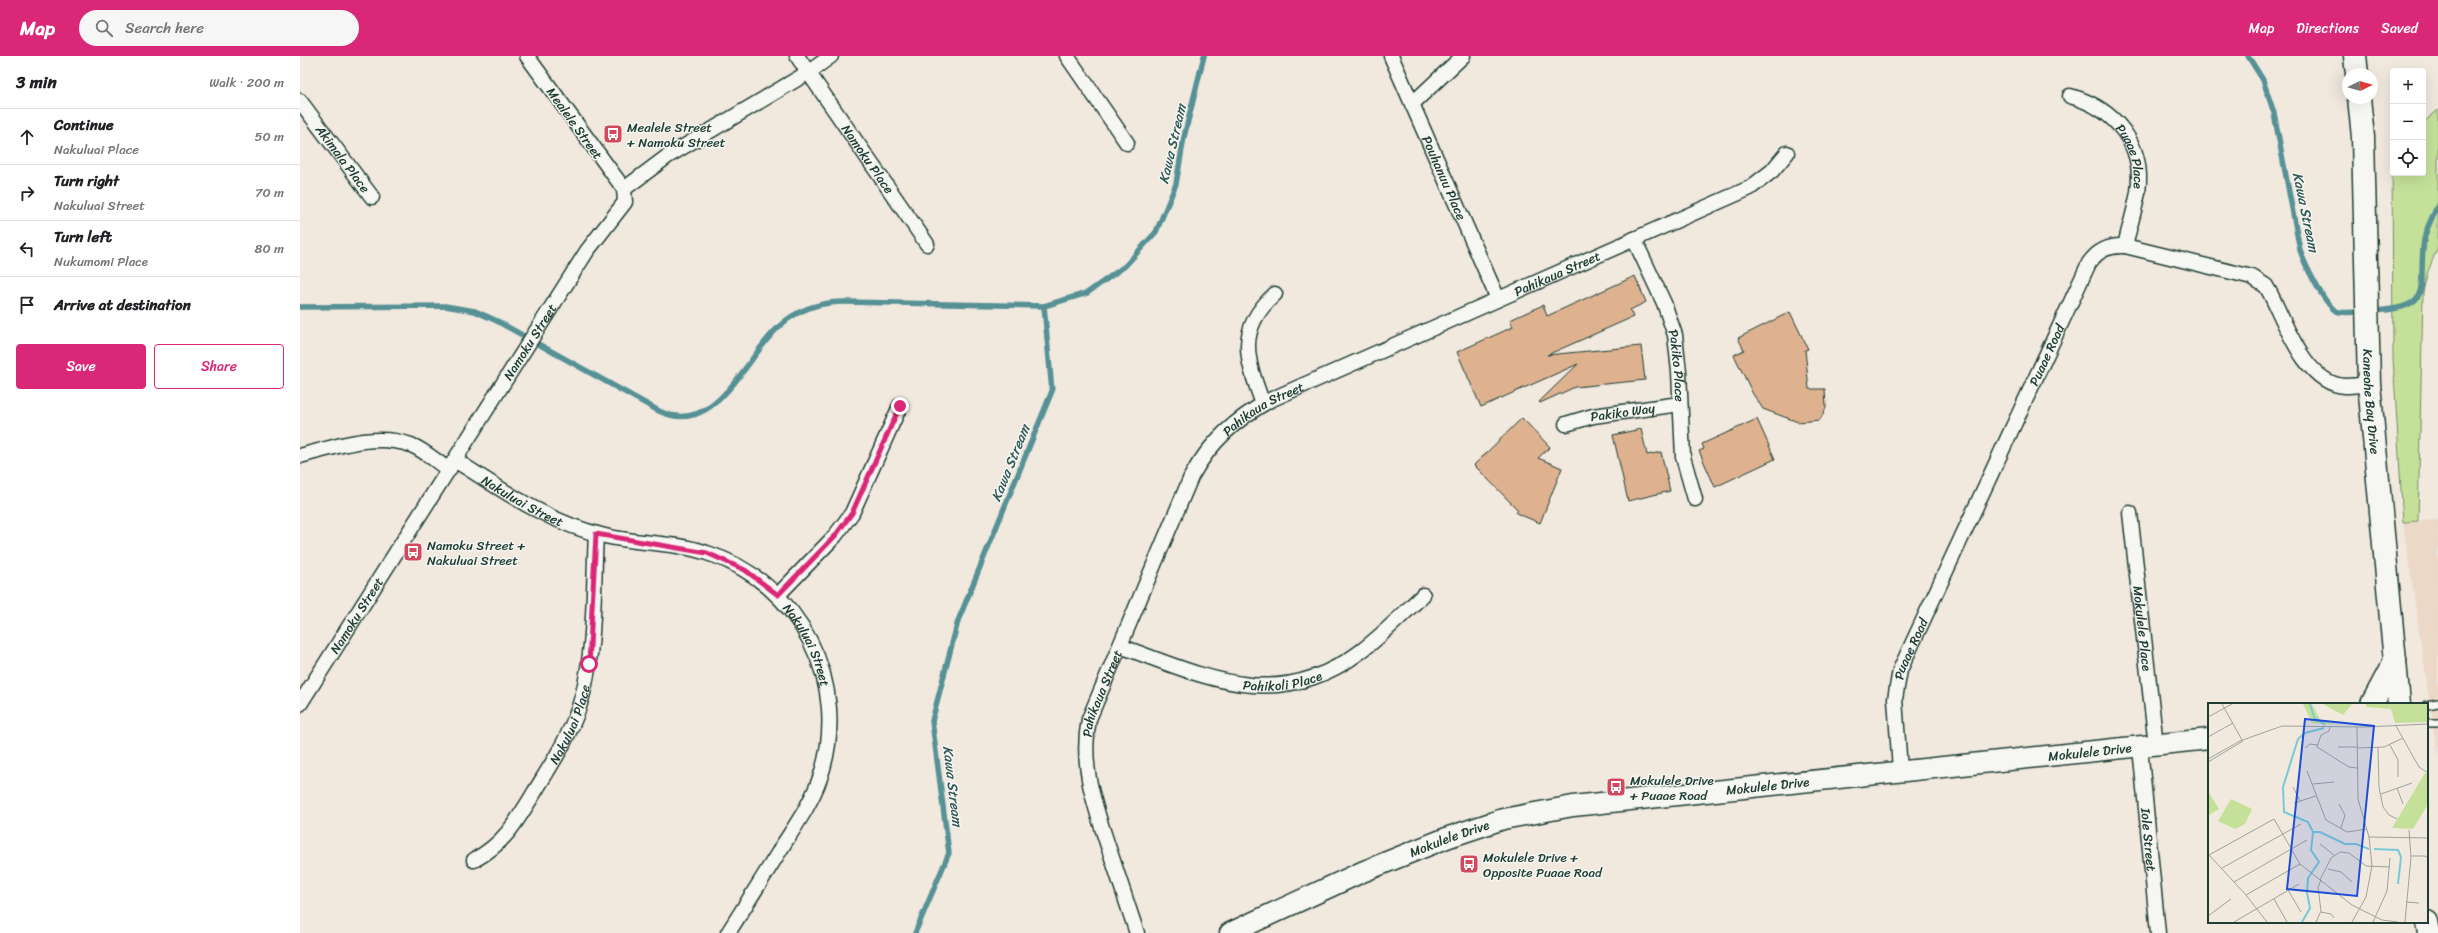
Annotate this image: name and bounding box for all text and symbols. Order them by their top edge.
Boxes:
search box [79,10,359,46]
text: Map [20,12,55,45]
text: Search here [125,15,204,41]
text: Map [2248,16,2274,41]
text: Directions [2296,16,2359,41]
text: Saved [2381,16,2418,41]
icon: search [93,17,115,39]
text: 3 min [16,67,57,97]
north arrow [2342,68,2378,104]
map controls [2390,68,2426,176]
button: + [2390,68,2426,104]
text: Walk · 200 m [209,71,284,94]
street label: Mealele Street [540,82,609,165]
water label: Kawa Stream [1151,101,1194,186]
button: − [2390,104,2426,140]
text: Continue [54,112,114,138]
place label: Mealele Street + Namoku Street [626,116,726,154]
street label: Puaae Place [2110,118,2150,190]
street label: Akimala Place [309,119,376,198]
street label: Namoku Place [835,119,900,199]
bus stop icon: Mealele Street + Namoku Street [602,123,624,145]
text: 50 m [254,125,284,148]
icon: ahead [16,126,38,148]
street label: Pouhanuu Place [1415,132,1473,224]
text: Nakuluai Place [54,138,139,161]
button: locate [2390,140,2426,176]
text: Turn right [54,168,119,194]
water label: Kawa Stream [2285,170,2326,256]
text: 70 m [255,181,284,204]
icon: right [16,182,38,204]
text: Nakuluai Street [54,194,145,217]
text: Turn left [54,224,112,250]
text: 80 m [255,237,284,260]
icon: left [16,238,38,260]
street label: Pahikaua Street [1510,244,1605,303]
text: Nukumomi Place [54,250,148,273]
text: Arrive at destination [54,292,191,318]
icon: arrive [16,294,38,316]
street label: Namoku Street [497,299,563,385]
street label: Puaae Road [2022,319,2072,390]
street label: Pakiko Place [1662,326,1691,403]
button: Save [16,344,146,389]
button: Share [154,344,284,389]
street label: Kaneohe Bay Drive [2356,349,2387,456]
street label: Pahikaua Street [1217,375,1308,442]
route end [891,397,909,415]
street label: Pakiko Way [1589,397,1657,428]
water label: Kawa Stream [984,420,1038,505]
street label: Nakuluai Street [477,469,567,533]
place label: Namoku Street + Nakuluai Street [427,534,526,572]
bus stop icon: Namoku Street + Nakuluai Street [402,541,424,563]
street label: Namoku Street [324,572,390,659]
street label: Mokulele Place [2126,584,2159,672]
street label: Nakuluai Street [777,598,837,689]
street label: Puaae Road [1888,613,1935,681]
street label: Pahikaua Street [1076,646,1129,738]
route start [580,655,598,673]
street label: Pahikoli Place [1242,664,1326,698]
street label: Nakuluai Place [543,682,597,769]
inset map [2208,703,2428,923]
street label: Mokulele Drive [2047,736,2133,768]
water label: Kawa Stream [935,744,970,829]
place label: Mokulele Drive + Puaae Road [1629,769,1714,807]
street label: Mokulele Drive [1725,770,1811,802]
bus stop icon: Mokulele Drive + Puaae Road [1605,776,1627,798]
street label: Iole Street [2134,806,2163,873]
street label: Mokulele Drive [1406,813,1492,864]
place label: Mokulele Drive + Opposite Puaae Road [1483,846,1603,884]
bus stop icon: Mokulele Drive + Opposite Puaae Road [1458,853,1480,875]

